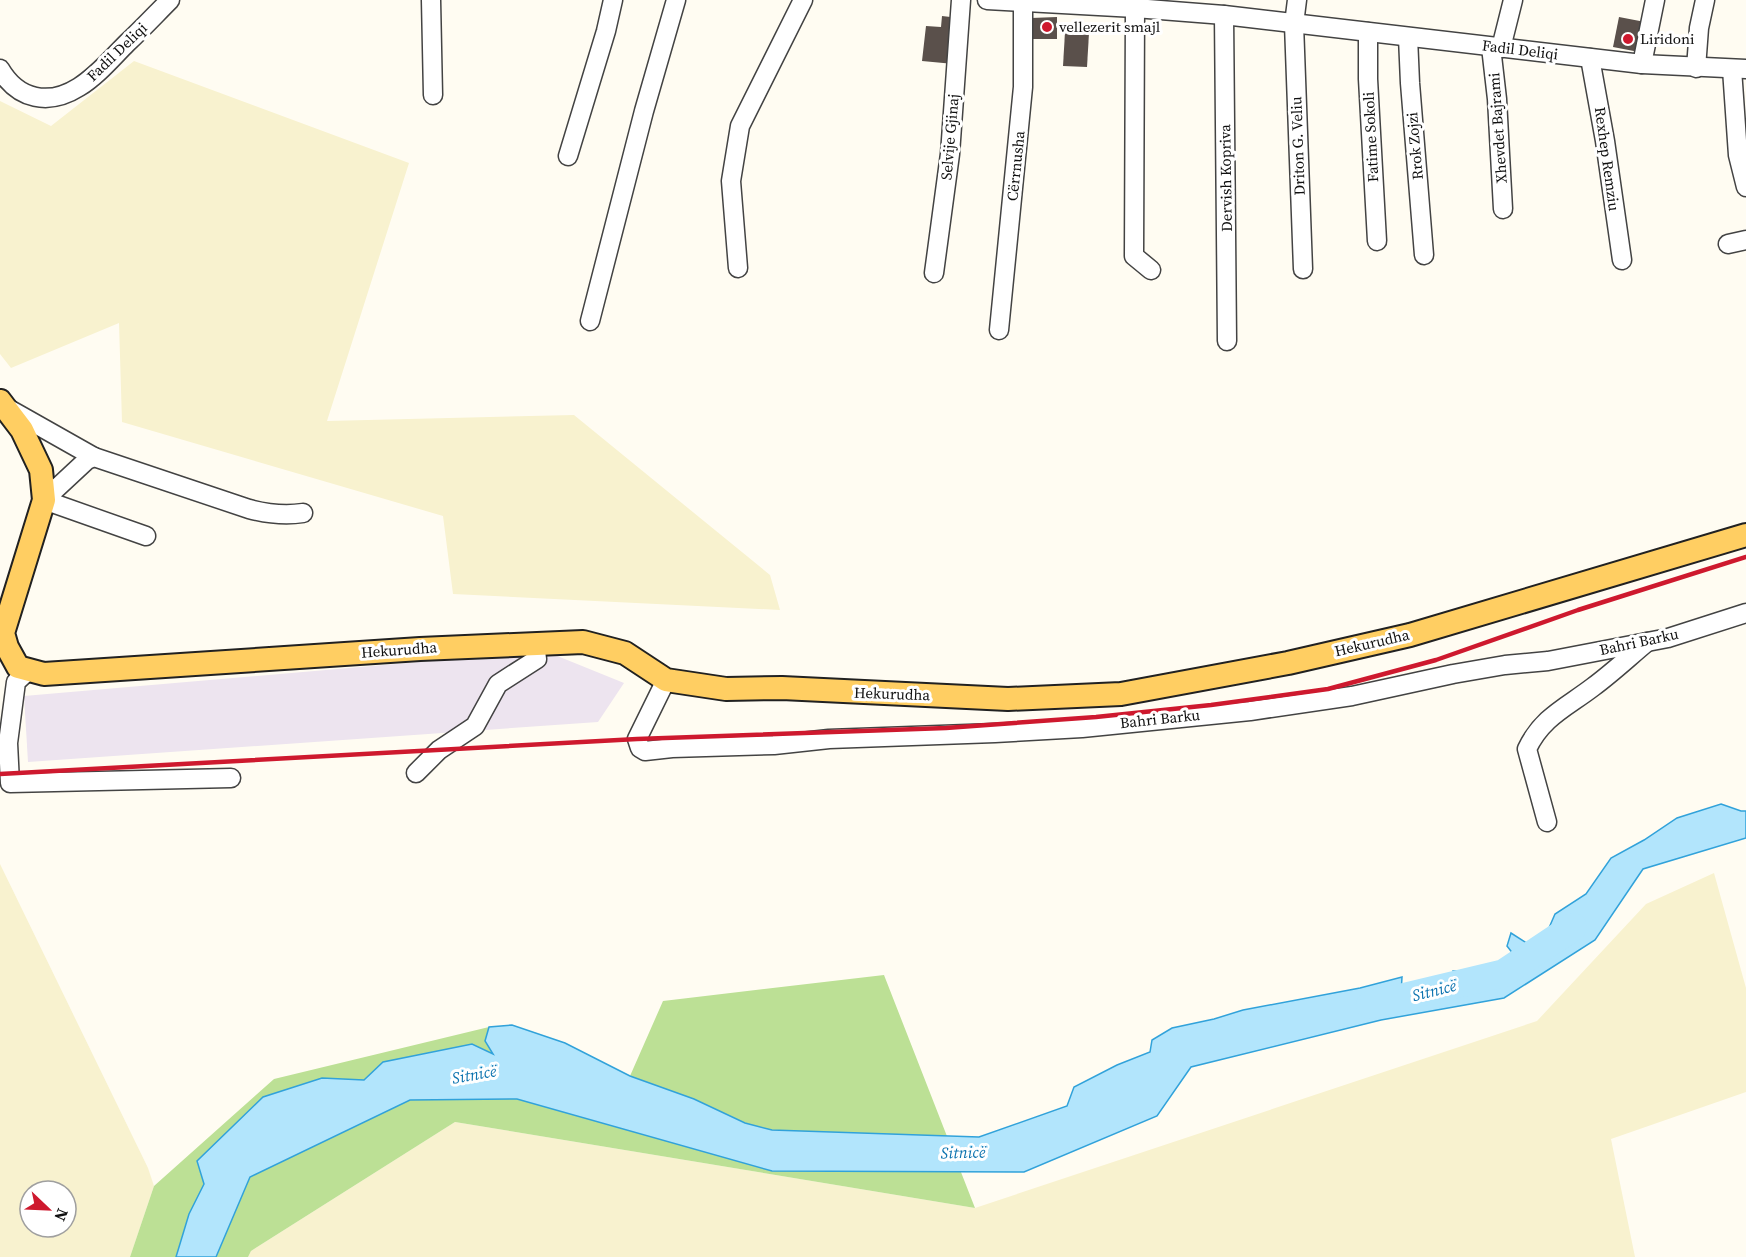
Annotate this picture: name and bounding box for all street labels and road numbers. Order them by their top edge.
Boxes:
street label: Fadil Deliqi [82,17,151,86]
street label: Fadil Deliqi [1481,34,1559,65]
street label: Xhevdet Bajrami [1483,72,1512,184]
street label: Fatime Sokoli [1358,91,1383,183]
street label: Selvije Gjinaj [935,93,964,181]
street label: Driton G. Veliu [1285,96,1310,196]
street label: Rexhep Remziu [1590,106,1625,213]
street label: Rrok Zojzi [1401,111,1428,181]
street label: Dervish Kopriva [1214,124,1237,232]
street label: Cërrnusha [1001,129,1030,202]
street label: Bahri Barku [1597,623,1681,660]
street label: Hekurudha [1332,624,1412,661]
street label: Hekurudha [360,636,438,663]
street label: Hekurudha [854,682,931,705]
street label: Bahri Barku [1119,704,1201,733]

